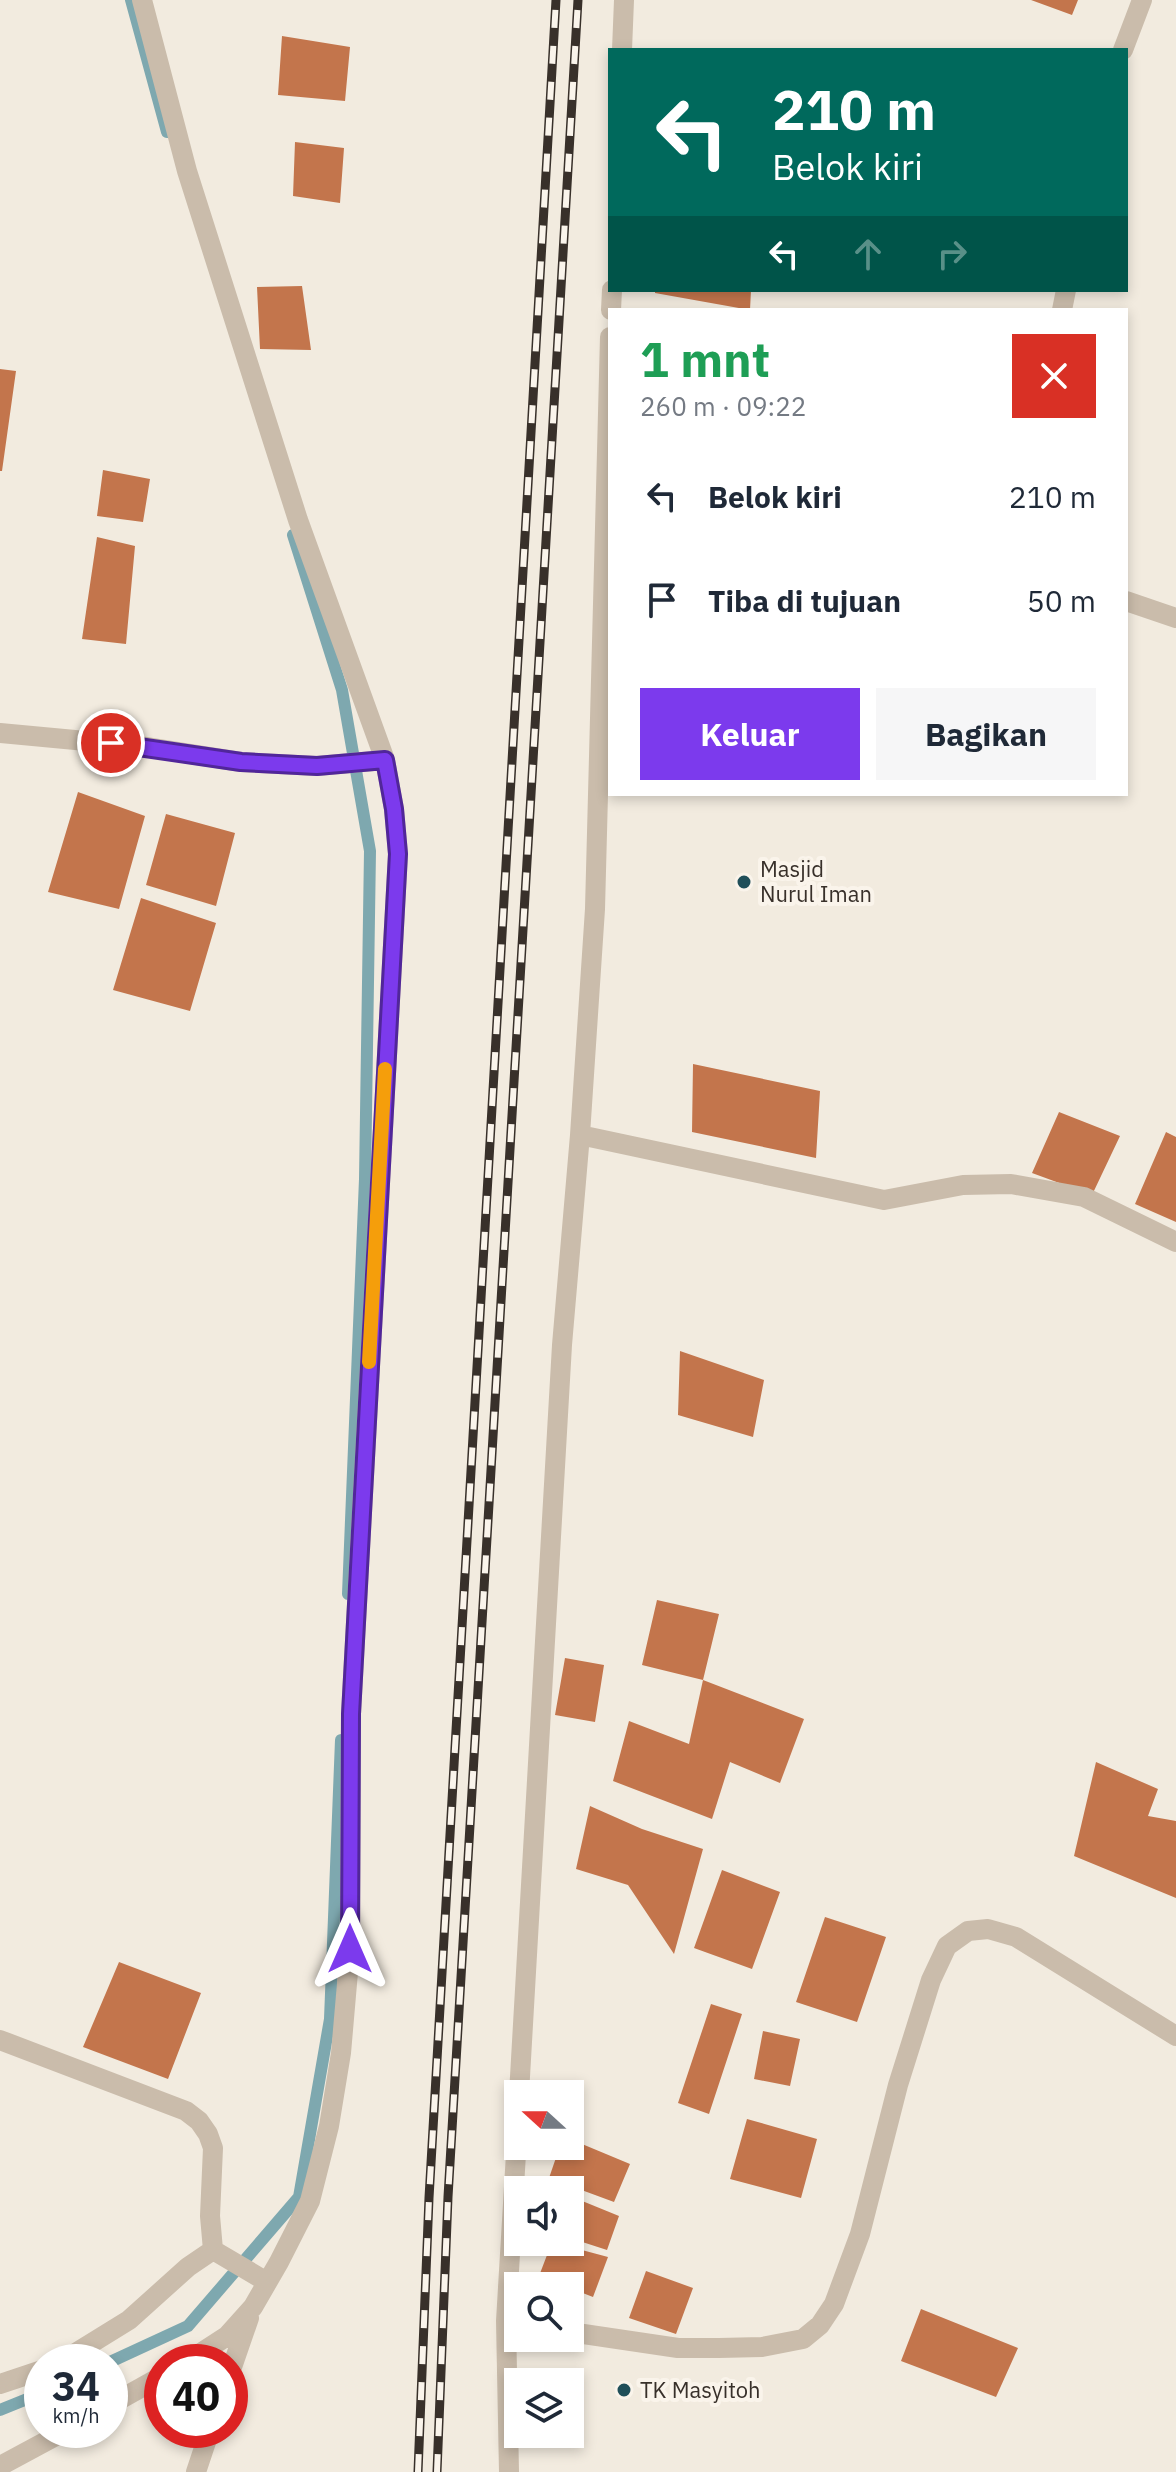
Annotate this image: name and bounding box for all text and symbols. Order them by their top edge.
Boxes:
text: 210 m [772,73,936,145]
icon: left [640,80,744,184]
text: Belok kiri [772,143,923,190]
icon: left [762,232,806,276]
icon: ahead [846,232,890,276]
icon: right [930,232,974,276]
text: 1 mnt [640,328,770,390]
button: close [1012,334,1096,418]
text: 260 m · 09:22 [640,389,806,423]
icon: left [640,474,684,518]
text: Belok kiri [708,477,842,516]
text: 210 m [1009,477,1096,516]
icon: arrive [640,578,684,622]
text: Tiba di tujuan [708,581,901,620]
text: 50 m [1027,581,1096,620]
button: Keluar [640,688,860,780]
button: Bagikan [876,688,1096,780]
pin [77,709,145,777]
icon: arrive [89,721,133,765]
place label: Masjid Nurul Iman [760,854,872,908]
marker: Masjid Nurul Iman [735,873,753,891]
position arrow [308,1907,392,1991]
north arrow [504,2080,584,2160]
map controls [504,2080,584,2448]
button: sound [504,2176,584,2256]
button: search [504,2272,584,2352]
speed limit sign: 40 [144,2344,248,2448]
text: 34 [52,2360,100,2412]
button: layers [504,2368,584,2448]
place label: TK Masyitoh [640,2375,761,2404]
marker: TK Masyitoh [615,2381,633,2399]
text: km/h [52,2402,100,2429]

